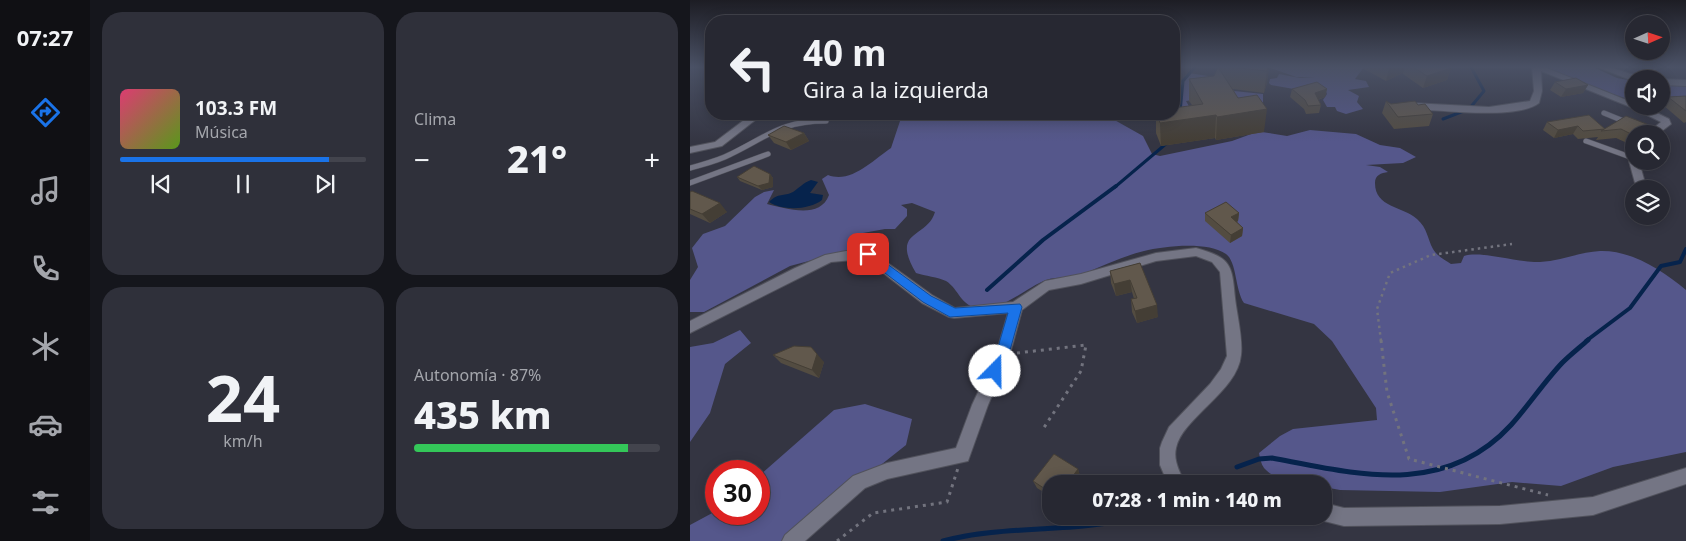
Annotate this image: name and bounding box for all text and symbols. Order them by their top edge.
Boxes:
north arrow [1625,15,1670,60]
map controls [1625,15,1670,225]
text: 07:27 [17,22,73,52]
text: 40 m [803,29,886,76]
icon: left [720,35,785,100]
button: sound [1625,70,1670,115]
text: Gira a la izquierda [803,74,989,104]
icon: directions [28,95,63,130]
text: 103.3 FM [195,95,277,121]
text: Clima [414,108,456,130]
text: Música [195,121,248,143]
button: search [1625,125,1670,170]
text: 21° [507,132,567,184]
text: − [414,140,430,178]
text: + [644,140,660,178]
icon: previous [147,170,175,198]
icon: pause [229,170,257,198]
icon: next [311,170,339,198]
icon: music [28,173,63,208]
button: layers [1625,180,1670,225]
pin [847,233,889,275]
icon: arrive [854,240,882,268]
icon: phone [28,251,63,286]
icon: climate [28,329,63,364]
position arrow [968,344,1020,396]
text: 24 [206,353,280,441]
text: Autonomía · 87% [414,364,541,386]
text: 435 km [414,388,552,440]
icon: car [28,407,63,442]
text: km/h [223,430,263,452]
speed limit sign: 30 [705,460,770,525]
icon: filters [28,485,63,520]
text: 07:28 · 1 min · 140 m [1092,487,1282,513]

